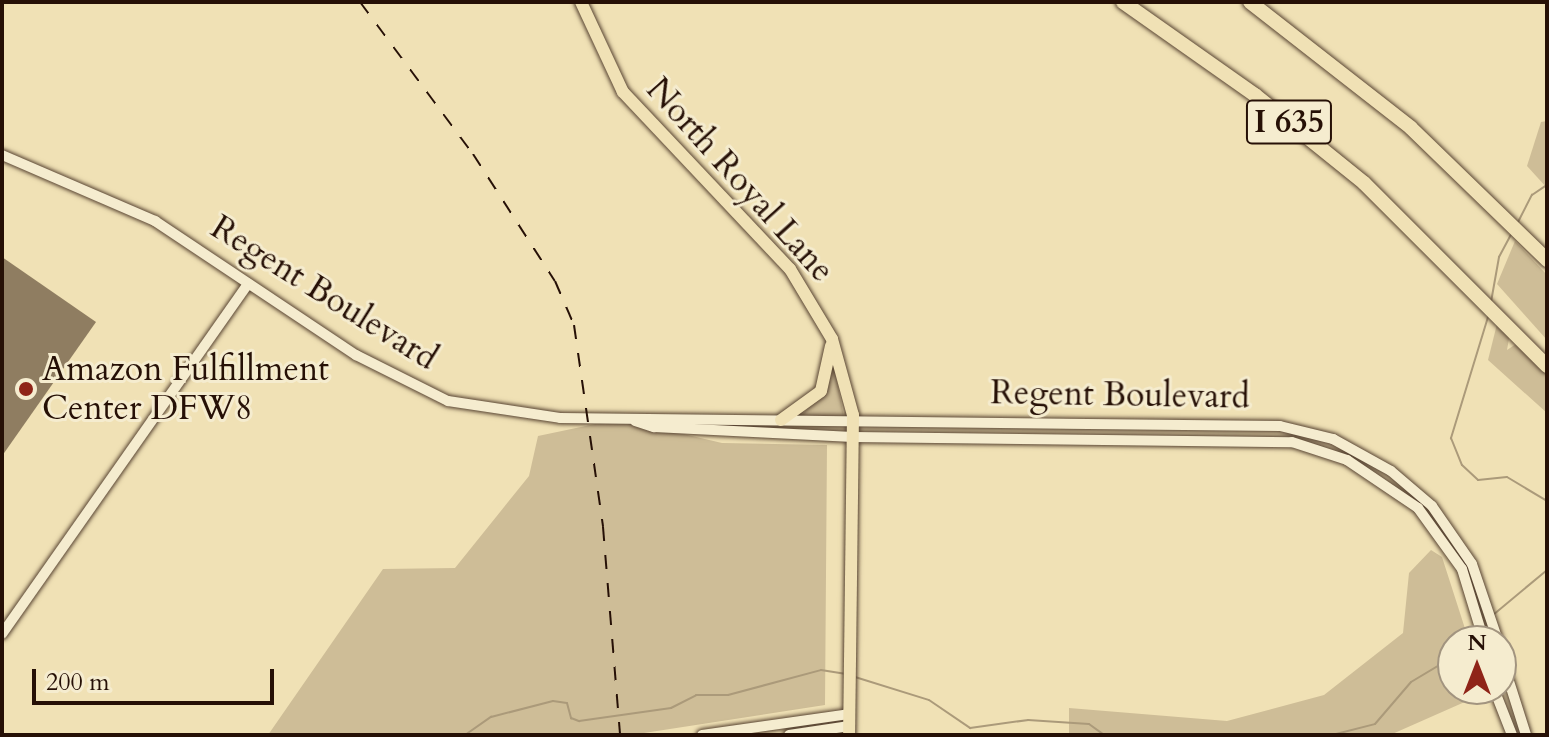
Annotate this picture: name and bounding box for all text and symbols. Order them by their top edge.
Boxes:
street label: North Royal Lane [638,69,842,291]
road number: I 635 [1245,94,1333,150]
street label: Regent Boulevard [203,207,445,379]
place label: Amazon Fulfillment Center DFW8 [42,349,329,428]
street label: Regent Boulevard [990,372,1250,418]
marker: Amazon Fulfillment Center DFW8 [17,380,35,398]
north arrow [1437,625,1517,705]
text: N [1467,628,1487,658]
scale bar [36,653,278,703]
text: 200 m [46,666,110,699]

